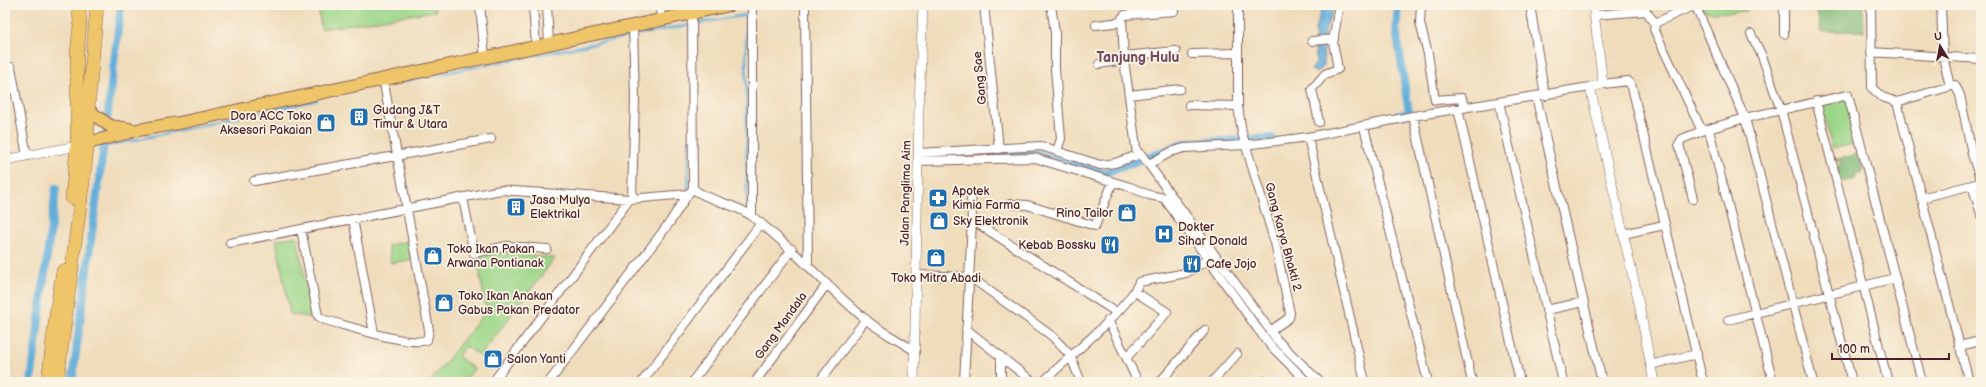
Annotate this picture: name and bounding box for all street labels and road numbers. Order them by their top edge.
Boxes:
street label: Gang Sae [970,51,990,105]
street label: Jalan Panglima Aim [898,140,914,246]
street label: Gang Karya Bhakti 2 [1261,181,1305,293]
street label: Gang Mandala [752,289,811,363]

